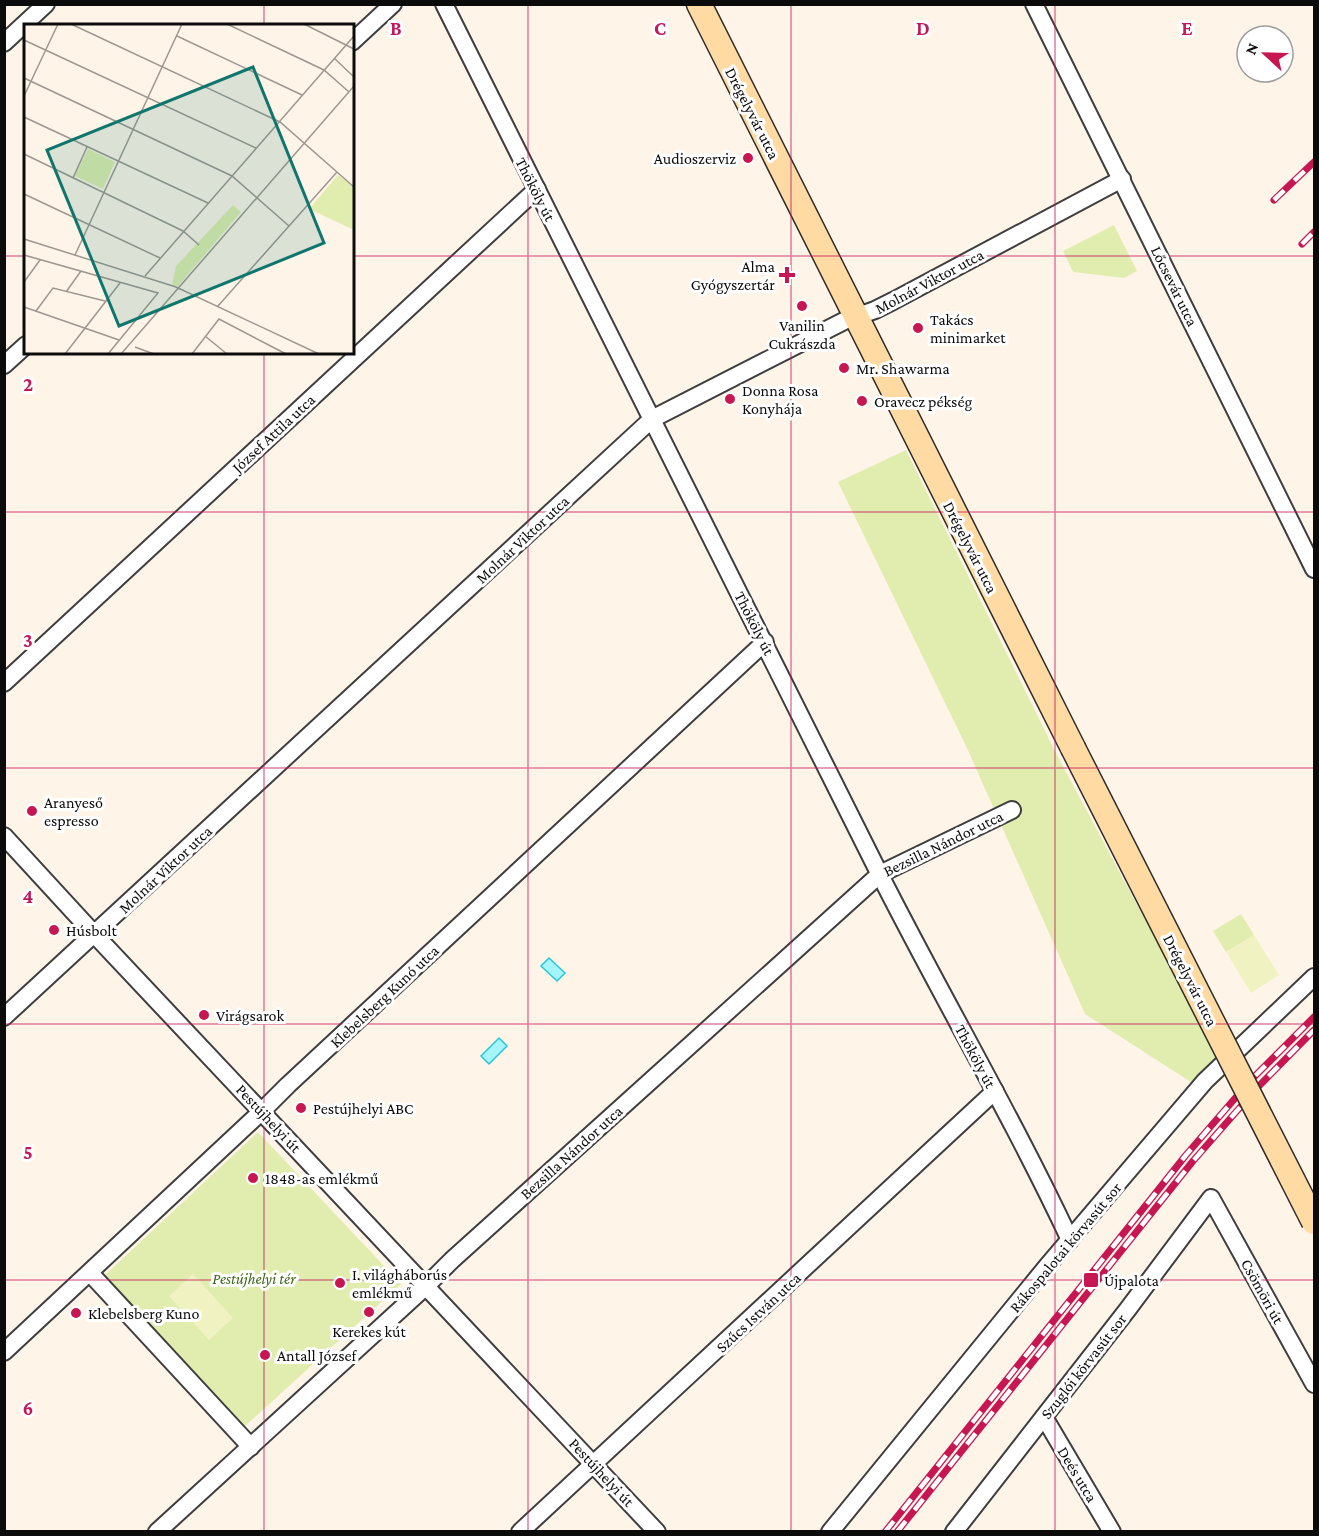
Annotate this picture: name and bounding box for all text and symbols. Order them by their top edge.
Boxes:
text: B [390,17,402,39]
text: C [654,17,666,39]
text: D [916,17,930,39]
text: E [1181,17,1193,39]
inset map [24,24,354,354]
north arrow [1235,24,1295,84]
text: N [1242,40,1262,57]
street label: Drégelyvár utca [721,65,783,163]
place label: Audioszerviz [654,150,736,167]
marker: Audioszerviz [741,151,755,165]
street label: Thököly út [511,155,559,225]
street label: Lőcsevár utca [1148,243,1202,330]
street label: Molnár Viktor utca [872,245,987,317]
place label: Alma Gyógyszertár [691,258,776,294]
marker: Alma Gyógyszertár [780,268,794,282]
marker: Vanilin Cukrászda [795,299,809,313]
place label: Takács minimarket [930,311,1006,346]
place label: Vanilin Cukrászda [768,317,836,352]
marker: Takács minimarket [911,321,925,335]
place label: Mr. Shawarma [856,360,950,377]
marker: Mr. Shawarma [837,361,851,375]
text: 2 [23,373,33,395]
place label: Donna Rosa Konyhája [742,382,819,418]
street label: József Attila utca [227,390,319,478]
marker: Donna Rosa Konyhája [723,392,737,406]
place label: Oravecz pékség [874,393,972,411]
marker: Oravecz pékség [855,394,869,408]
street label: Molnár Viktor utca [473,492,573,587]
street label: Drégelyvár utca [939,499,1001,597]
street label: Thököly út [730,589,778,659]
text: 3 [23,629,33,651]
place label: Aranyeső espresso [44,794,103,830]
marker: Aranyeső espresso [25,804,39,818]
street label: Bezsilla Nándor utca [881,807,1006,880]
street label: Molnár Viktor utca [116,822,216,917]
text: 4 [23,885,34,907]
place label: Húsbolt [66,922,118,939]
marker: Húsbolt [47,923,61,937]
street label: Drégelyvár utca [1159,932,1221,1030]
street label: Klebelsberg Kunó utca [327,941,443,1052]
place label: Virágsarok [216,1007,284,1025]
marker: Virágsarok [197,1008,211,1022]
street label: Thököly út [951,1022,1000,1092]
street label: Pestújhelyi út [232,1081,305,1157]
place label: Pestújhelyi ABC [313,1100,413,1118]
marker: Pestújhelyi ABC [294,1101,308,1115]
street label: Bezsilla Nándor utca [517,1102,626,1203]
text: 5 [23,1141,33,1163]
place label: 1848-as emlékmű [265,1170,379,1187]
marker: 1848-as emlékmű [246,1171,260,1185]
street label: Rákospalotai körvasút sor [1006,1179,1126,1316]
street label: Csömöri út [1238,1256,1288,1327]
place label: I. világháborús emlékmű [352,1266,447,1301]
street label: Szűcs István utca [713,1269,804,1356]
park label: Pestújhelyi tér [212,1270,296,1288]
marker: Újpalota [1082,1271,1100,1289]
place label: Újpalota [1104,1272,1159,1290]
marker: I. világháborús emlékmű [333,1276,347,1290]
place label: Klebelsberg Kuno [88,1305,199,1323]
marker: Kerekes kút [362,1305,376,1319]
marker: Klebelsberg Kuno [69,1306,83,1320]
street label: Szuglói körvasút sor [1037,1310,1131,1423]
place label: Kerekes kút [332,1323,407,1340]
place label: Antall József [277,1347,357,1365]
marker: Antall József [258,1348,272,1362]
text: 6 [23,1397,33,1419]
street label: Pestújhelyi út [565,1435,638,1511]
street label: Deés utca [1054,1443,1101,1506]

